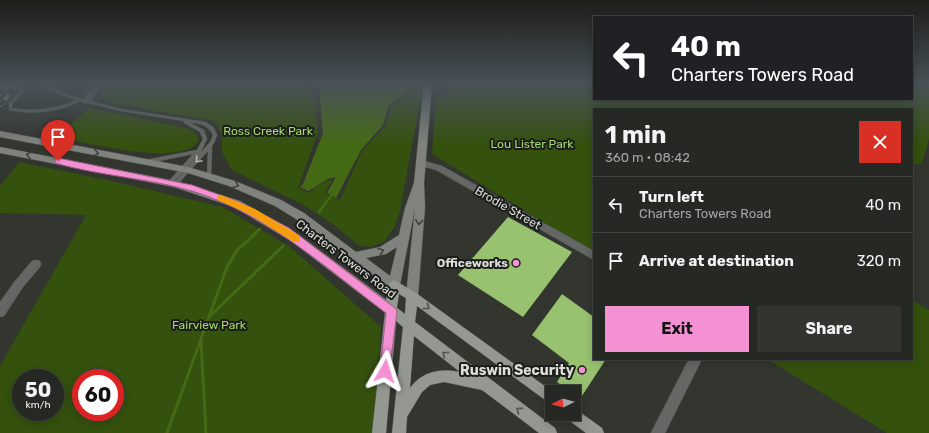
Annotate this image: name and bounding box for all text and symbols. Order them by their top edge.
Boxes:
text: 40 m [671,30,741,63]
icon: left [605,32,657,84]
text: Charters Towers Road [671,64,854,86]
pin [41,120,75,161]
text: 1 min [605,121,666,149]
button: close [859,121,901,163]
park label: Ross Creek Park [223,124,314,138]
icon: arrive [47,126,69,148]
park label: Lou Lister Park [490,137,574,151]
one-way arrow [93,148,99,157]
text: 360 m · 08:42 [605,150,690,165]
one-way arrow [26,152,32,160]
one-way arrow [196,155,203,162]
one-way arrow [232,180,240,188]
street label: Brodie Street [473,184,544,233]
text: Turn left [639,188,704,206]
icon: left [605,194,627,216]
text: 40 m [865,196,901,214]
text: Charters Towers Road [639,206,771,221]
street label: Charters Towers Road [293,217,399,301]
one-way arrow [415,219,424,225]
one-way arrow [378,247,385,255]
icon: arrive [605,250,627,272]
text: Arrive at destination [639,252,794,270]
text: 320 m [857,252,901,270]
place label: Officeworks [437,256,508,270]
marker: Officeworks [511,258,521,268]
one-way arrow [423,302,430,310]
button: Exit [605,306,749,352]
button: Share [757,306,901,352]
park label: Fairview Park [172,318,247,332]
position arrow [364,350,406,392]
one-way arrow [442,351,449,358]
place label: Ruswin Security [460,362,575,379]
marker: Ruswin Security [577,365,587,375]
speed limit sign: 60 [72,369,124,421]
text: 50 [25,378,51,402]
north arrow [545,385,581,421]
map controls [545,385,581,421]
text: km/h [26,399,50,411]
one-way arrow [516,408,523,415]

